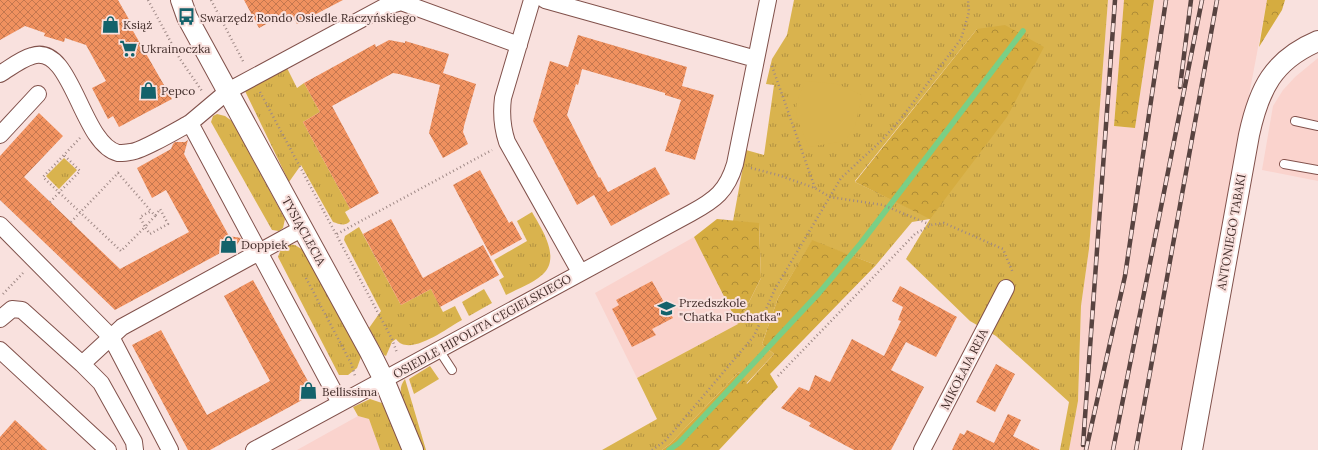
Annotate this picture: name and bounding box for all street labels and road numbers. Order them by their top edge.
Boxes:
street label: ANTONIEGO TABAKI [1213,173,1249,292]
street label: TYSIĄCLECIA [279,194,329,269]
street label: OSIEDLE HIPOLITA CEGIELSKIEGO [390,271,574,381]
street label: MIKOŁAJA REJA [937,325,991,412]

